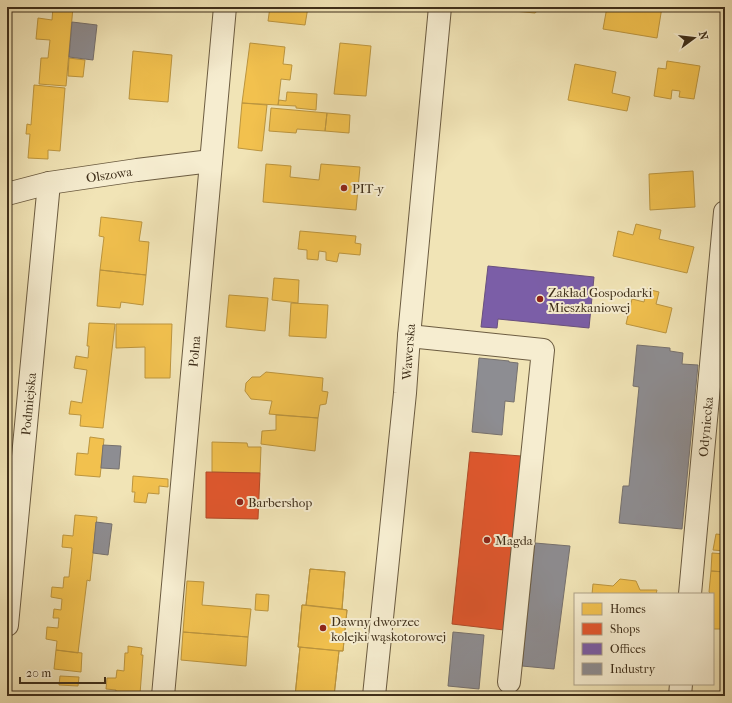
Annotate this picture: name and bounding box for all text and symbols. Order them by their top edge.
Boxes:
north arrow [674,18,714,58]
text: N [696,30,711,42]
street label: Olszowa [85,163,134,185]
place label: PIT-y [352,181,385,196]
marker: PIT-y [339,183,349,193]
place label: Zakład Gospodarki Mieszkaniowej [548,285,652,315]
marker: Zakład Gospodarki Mieszkaniowej [535,294,545,304]
street label: Wawerska [398,322,418,381]
street label: Polna [185,334,203,368]
street label: Podmiejska [18,371,39,436]
street label: Odyniecka [695,395,716,457]
place label: Barbershop [248,495,312,510]
marker: Barbershop [235,497,245,507]
place label: Magda [495,533,534,548]
marker: Magda [482,535,492,545]
legend [574,593,714,685]
text: Homes [610,602,646,616]
place label: Dawny dworzec kolejki wąskotorowej [331,614,446,644]
text: Shops [610,622,640,636]
marker: Dawny dworzec kolejki wąskotorowej [318,623,328,633]
text: Offices [610,642,646,656]
scale bar [20,659,105,685]
text: Industry [610,662,656,676]
text: 20 m [26,666,51,680]

